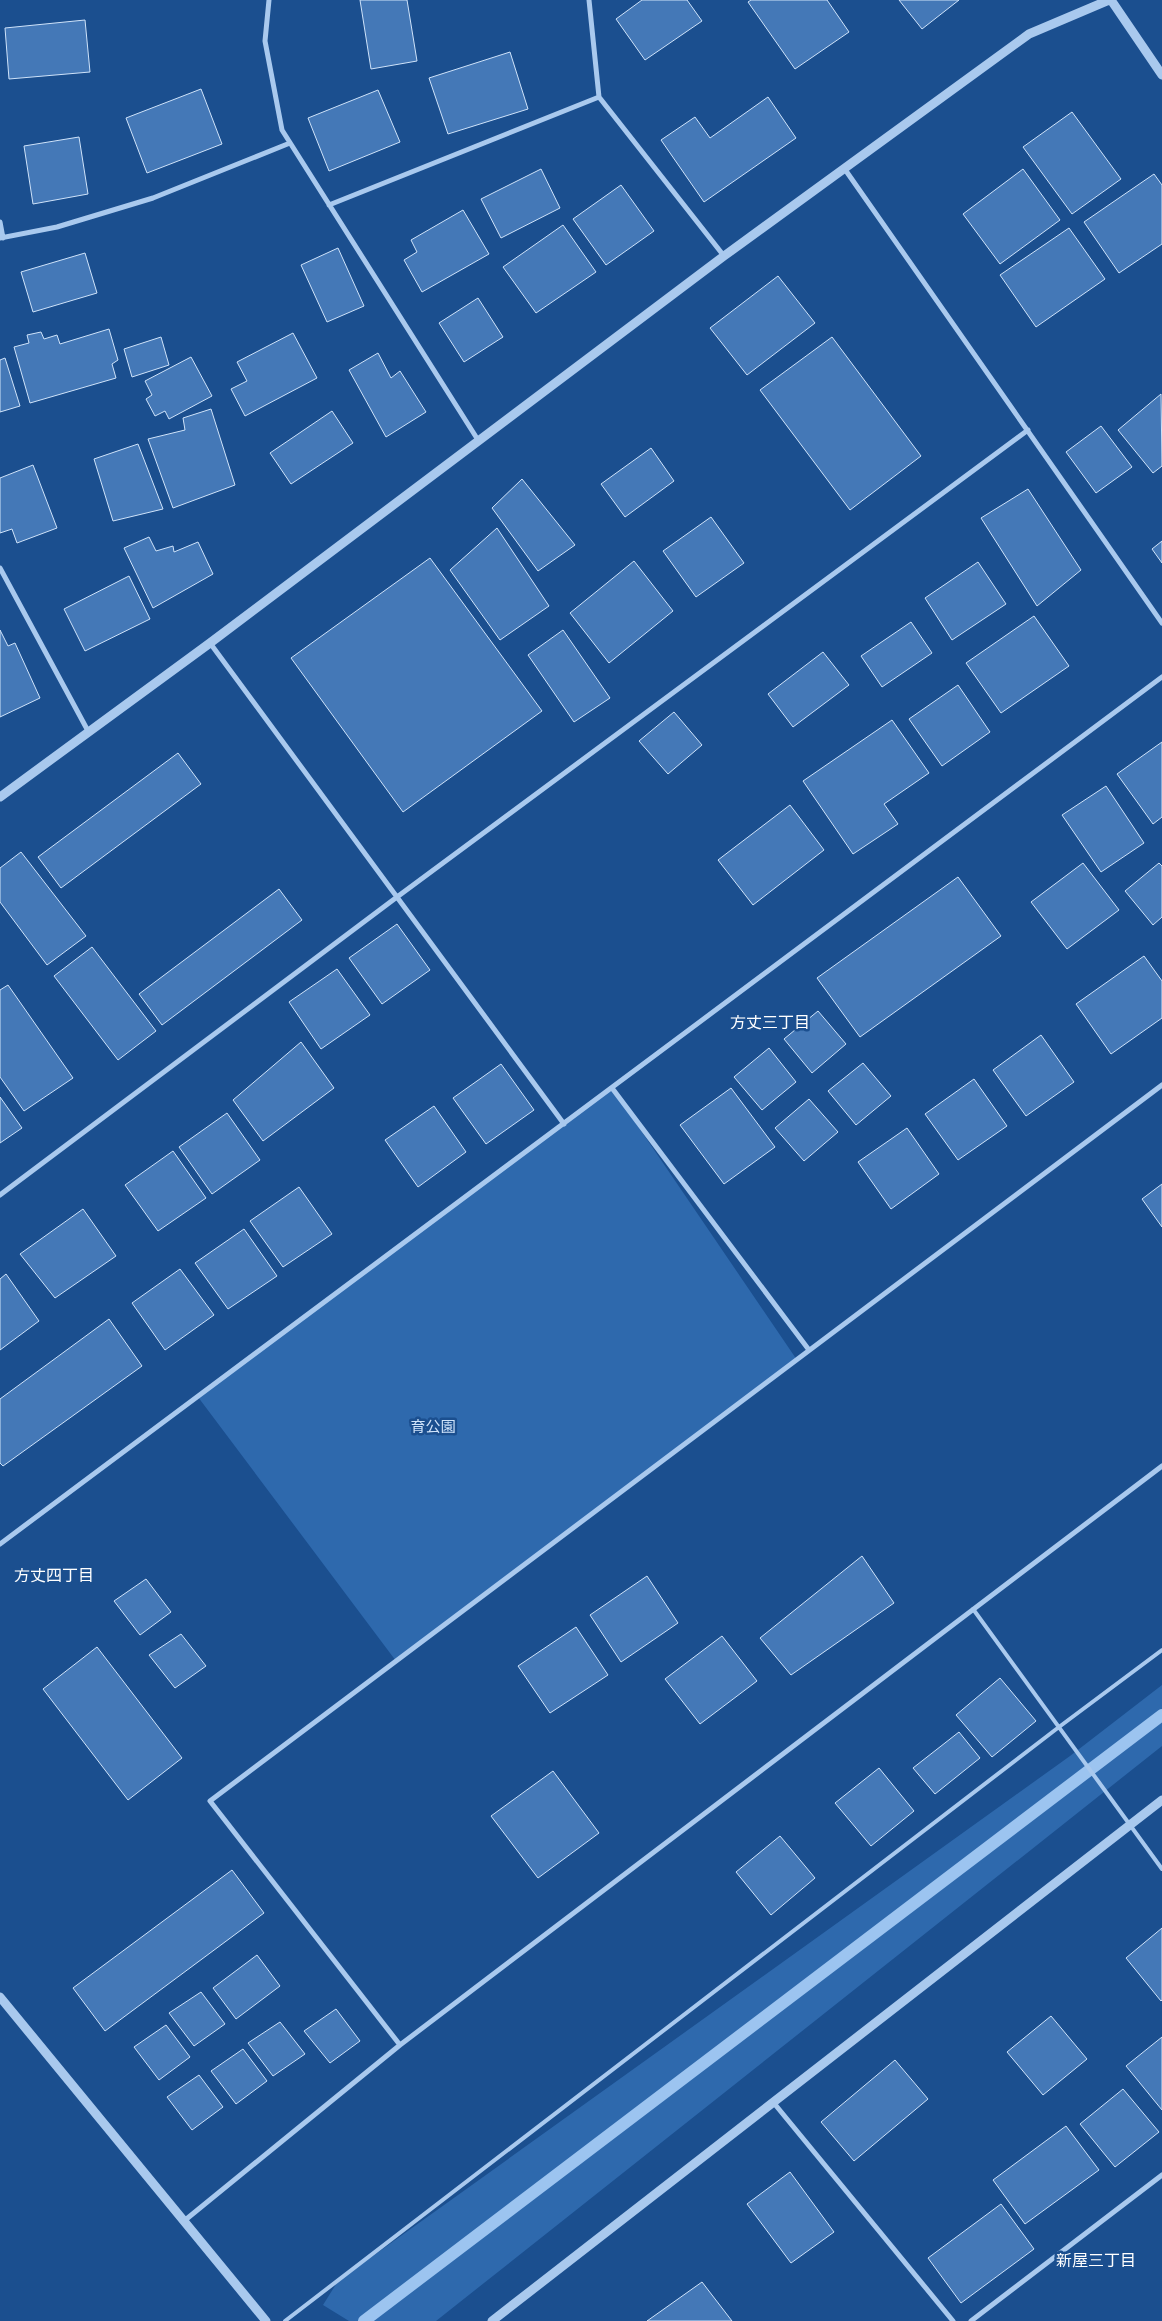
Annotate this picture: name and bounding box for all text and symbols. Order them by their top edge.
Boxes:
district label: 方丈三丁目 [730,1011,810,1033]
park label: 育公園 [410,1416,456,1436]
district label: 方丈四丁目 [14,1564,94,1586]
district label: 新屋三丁目 [1056,2249,1136,2271]

